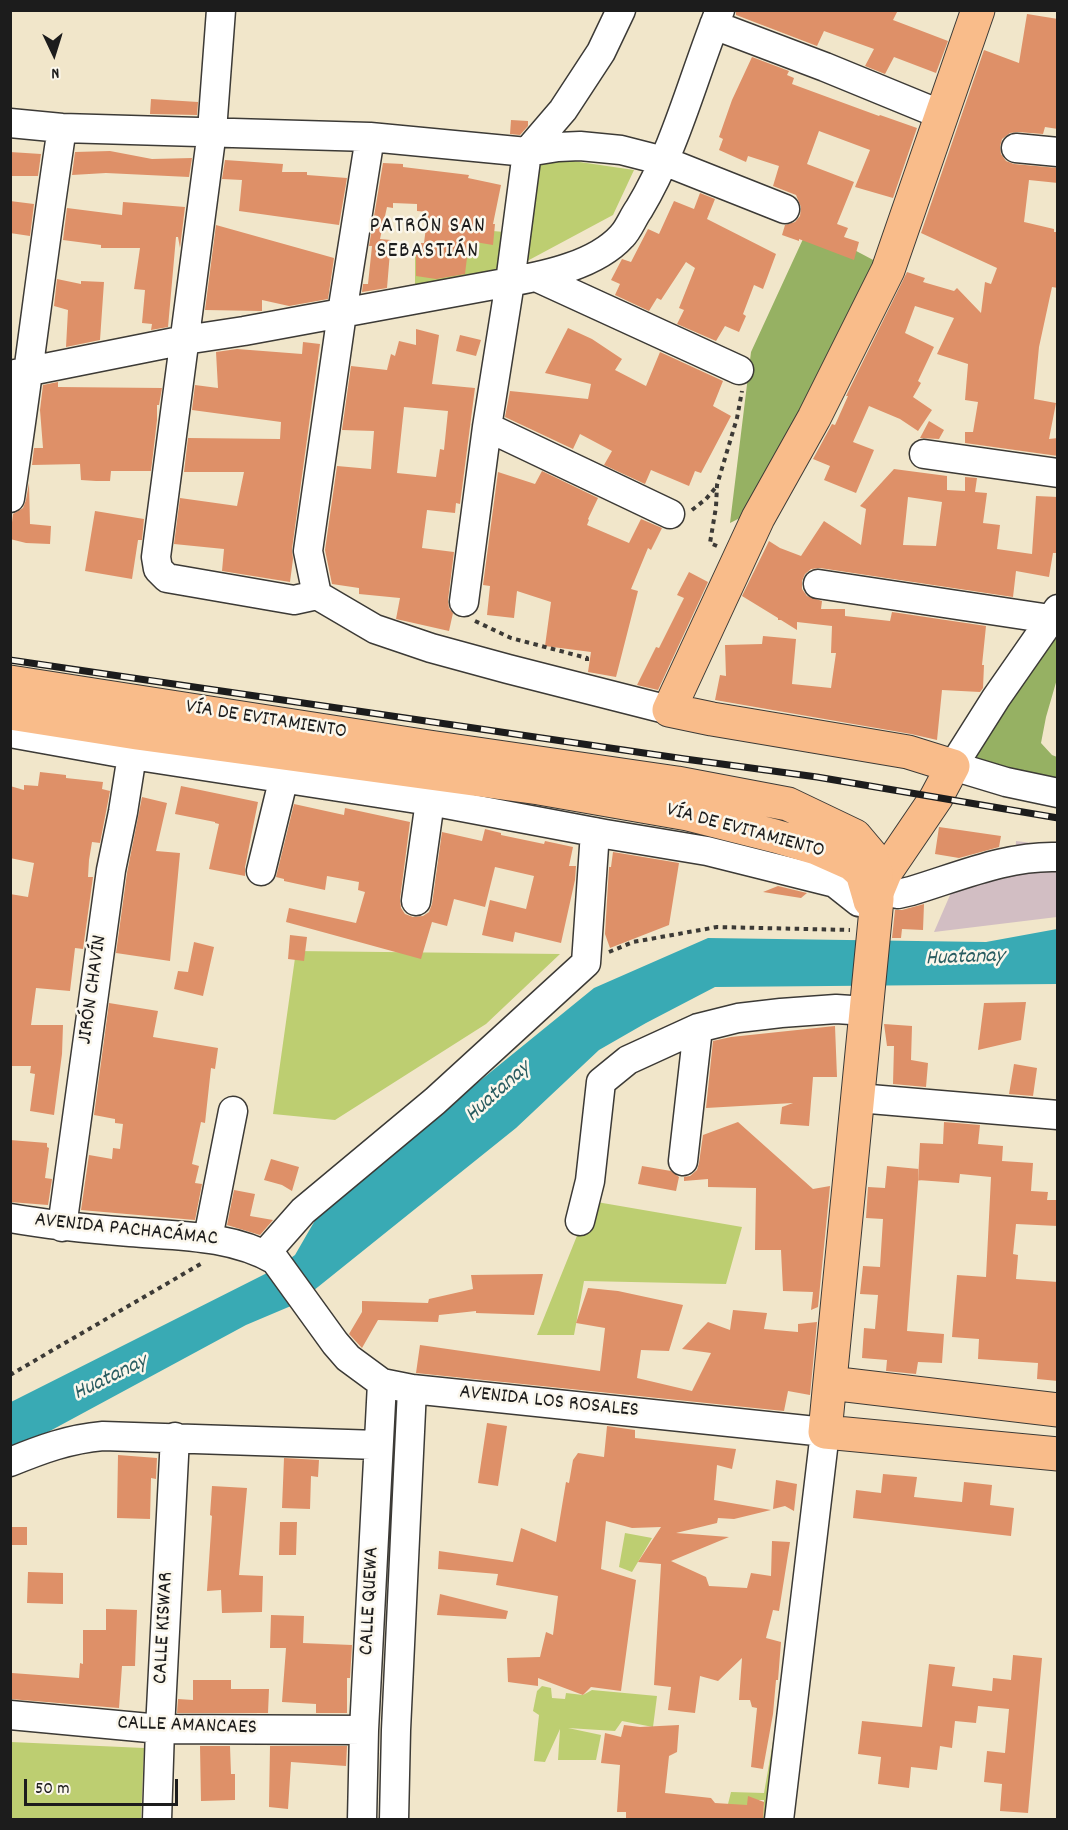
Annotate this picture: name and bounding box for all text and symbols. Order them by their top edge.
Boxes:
north arrow [24,24,84,84]
text: N [51,61,60,84]
district label: PATRÓN SAN SEBASTIÁN [370,215,486,266]
street label: VÍA DE EVITAMIENTO [184,696,348,746]
street label: VÍA DE EVITAMIENTO [663,799,827,865]
street label: JIRÓN CHAVÍN [74,934,114,1046]
water label: Huatanay [925,944,1005,974]
water label: Huatanay [461,1057,537,1129]
street label: AVENIDA PACHACÁMAC [33,1209,219,1253]
water label: Huatanay [70,1350,152,1408]
street label: AVENIDA LOS ROSALES [458,1381,640,1425]
street label: CALLE QUEWA [356,1546,386,1656]
street label: CALLE KISWAR [149,1571,181,1685]
street label: CALLE AMANCAES [117,1712,257,1742]
scale bar [27,1767,182,1805]
text: 50 m [35,1777,70,1802]

